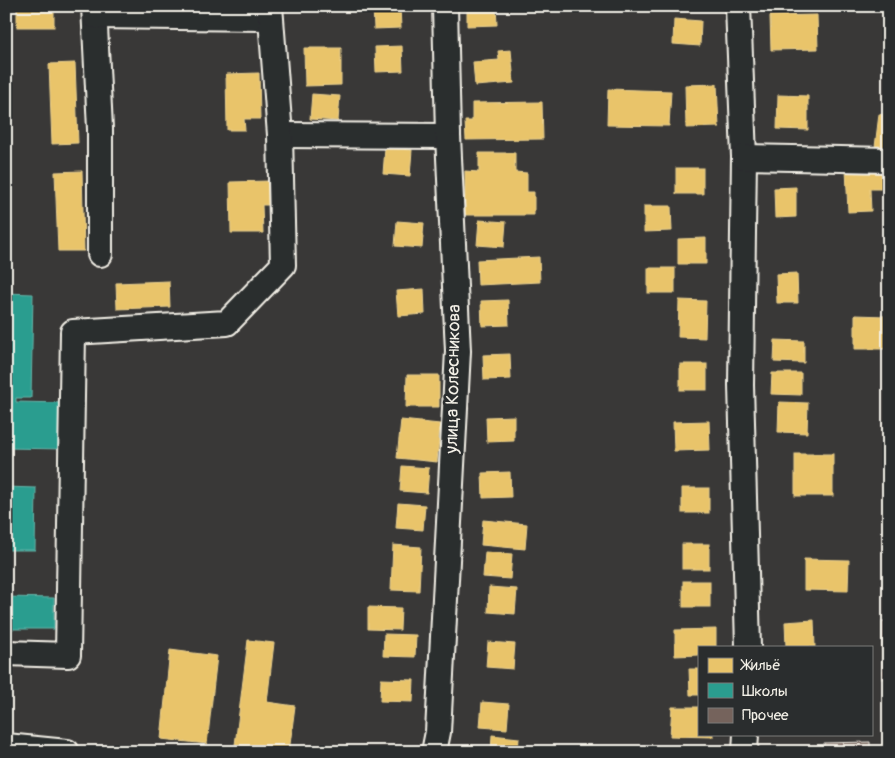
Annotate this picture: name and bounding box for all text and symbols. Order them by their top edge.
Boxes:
street label: улица Колесникова [440,304,466,455]
legend [698,646,872,736]
text: Жильё [740,656,781,675]
text: Школы [742,682,788,701]
text: Прочее [742,706,789,725]

